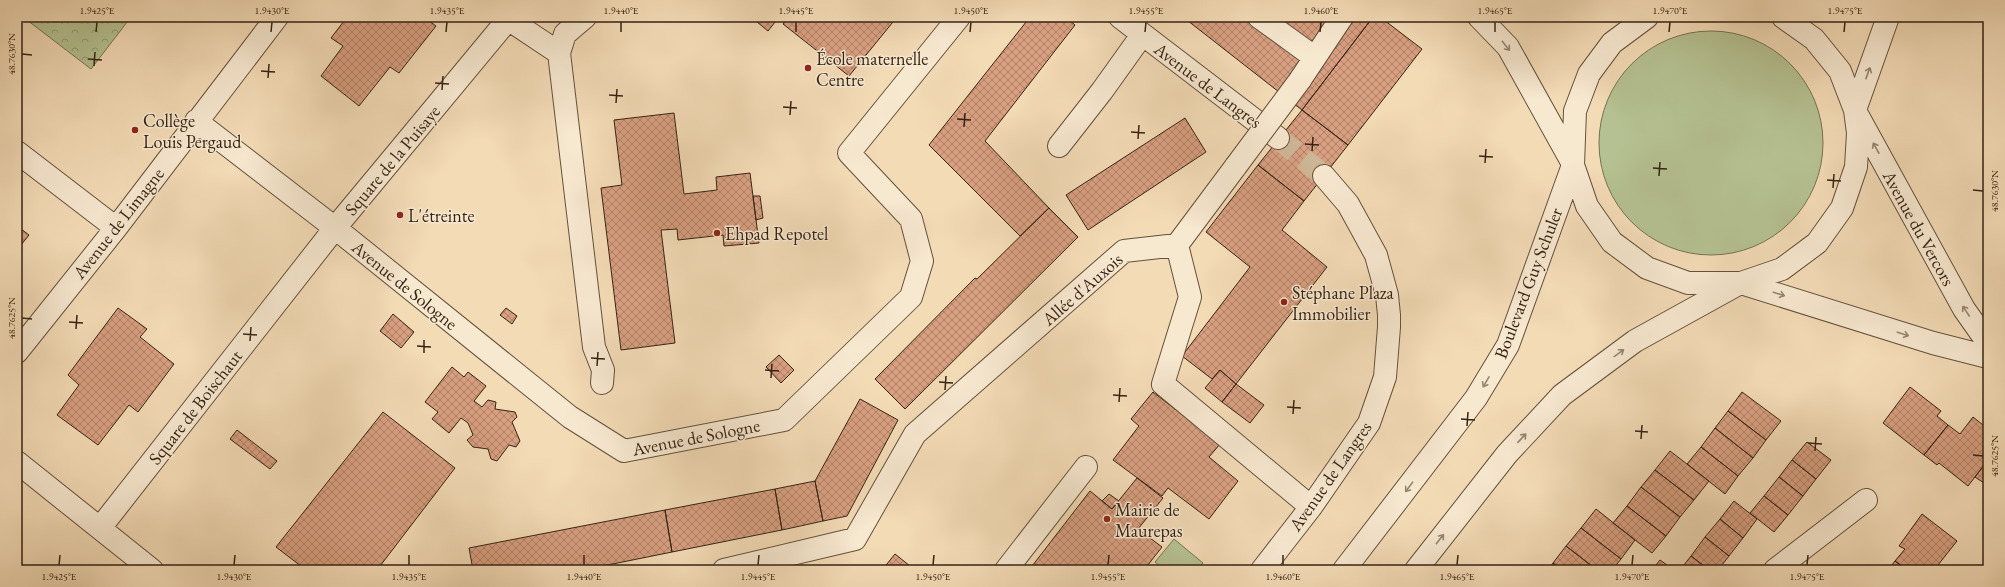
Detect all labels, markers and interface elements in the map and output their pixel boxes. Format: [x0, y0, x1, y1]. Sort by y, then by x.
text: 1.9425°E [80, 4, 115, 17]
text: 1.9430°E [255, 4, 290, 17]
text: 1.9435°E [430, 4, 465, 17]
text: 1.9440°E [604, 4, 639, 17]
text: 1.9445°E [779, 4, 814, 17]
text: 1.9450°E [954, 4, 989, 17]
text: 1.9455°E [1129, 4, 1164, 17]
text: 1.9460°E [1304, 4, 1339, 17]
text: 1.9465°E [1478, 4, 1513, 17]
text: 1.9470°E [1653, 4, 1688, 17]
text: 1.9475°E [1828, 4, 1863, 17]
text: 48.7630°N [5, 33, 18, 75]
street label: Avenue de Langres [1149, 36, 1267, 133]
one-way arrow [1501, 40, 1510, 51]
place label: École maternelle Centre [816, 47, 928, 91]
marker: École maternelle Centre [803, 63, 813, 73]
one-way arrow [1865, 67, 1872, 80]
street label: Square de la Puisaye [339, 100, 445, 220]
place label: Collège Louis Pergaud [143, 109, 242, 153]
marker: Collège Louis Pergaud [130, 125, 140, 135]
one-way arrow [1872, 143, 1879, 155]
street label: Avenue de Limagne [67, 163, 169, 284]
street label: Avenue du Vercors [1877, 165, 1960, 290]
text: 48.7630°N [1988, 170, 2001, 212]
place label: L'étreinte [408, 204, 474, 227]
street label: Boulevard Guy Schuler [1489, 204, 1567, 362]
marker: L'étreinte [395, 210, 405, 220]
place label: Ehpad Repotel [725, 222, 828, 245]
marker: Ehpad Repotel [712, 228, 722, 238]
street label: Avenue de Sologne [347, 235, 463, 335]
street label: Allée d'Auxois [1036, 248, 1127, 331]
place label: Stéphane Plaza Immobilier [1292, 281, 1395, 325]
one-way arrow [1772, 291, 1785, 298]
text: 48.7625°N [5, 297, 18, 339]
marker: Stéphane Plaza Immobilier [1279, 297, 1289, 307]
one-way arrow [1961, 306, 1970, 317]
one-way arrow [1896, 330, 1908, 338]
street label: Square de Boischaut [143, 345, 247, 469]
one-way arrow [1613, 348, 1624, 357]
one-way arrow [1482, 376, 1490, 387]
street label: Avenue de Sologne [629, 413, 762, 461]
street label: Avenue de Langres [1283, 416, 1376, 536]
one-way arrow [1517, 433, 1526, 443]
text: 48.7625°N [1988, 435, 2001, 477]
one-way arrow [1405, 481, 1413, 492]
place label: Mairie de Maurepas [1115, 498, 1183, 542]
marker: Mairie de Maurepas [1102, 514, 1112, 524]
one-way arrow [1436, 534, 1444, 545]
text: 1.9425°E [42, 570, 77, 583]
text: 1.9430°E [217, 570, 252, 583]
text: 1.9435°E [392, 570, 427, 583]
text: 1.9440°E [567, 570, 602, 583]
text: 1.9445°E [741, 570, 776, 583]
text: 1.9450°E [916, 570, 951, 583]
text: 1.9455°E [1091, 570, 1126, 583]
text: 1.9460°E [1266, 570, 1301, 583]
text: 1.9465°E [1440, 570, 1475, 583]
text: 1.9470°E [1615, 570, 1650, 583]
text: 1.9475°E [1790, 570, 1825, 583]

